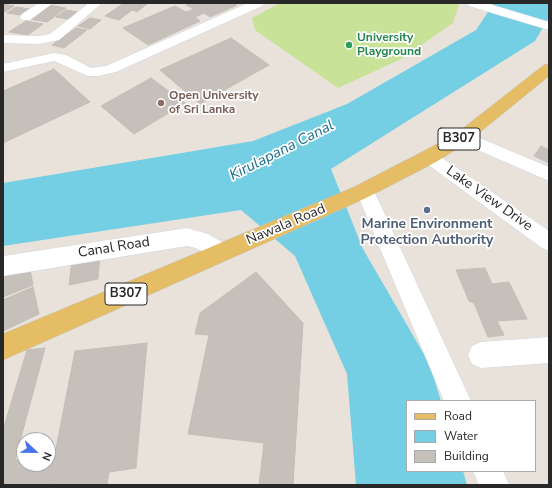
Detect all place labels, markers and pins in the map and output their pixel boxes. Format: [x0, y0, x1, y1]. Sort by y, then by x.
place label: University Playground [357, 31, 421, 59]
marker: University Playground [344, 40, 354, 50]
place label: Open University of Sri Lanka [169, 89, 259, 117]
marker: Open University of Sri Lanka [156, 98, 166, 108]
marker: Marine Environment Protection Authority [422, 205, 432, 215]
place label: Marine Environment Protection Authority [361, 217, 493, 250]

